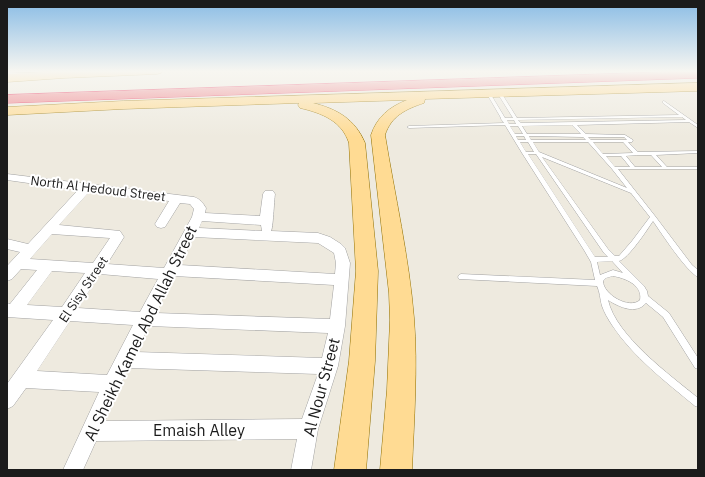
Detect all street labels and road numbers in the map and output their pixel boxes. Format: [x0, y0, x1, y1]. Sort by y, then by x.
street label: North Al Hedoud Street [29, 172, 166, 205]
street label: Al Sheikh Kamel Abd Allah Street [79, 222, 201, 444]
street label: El Sisy Street [55, 253, 112, 326]
street label: Al Nour Street [298, 335, 344, 439]
street label: Emaish Alley [153, 420, 245, 440]

